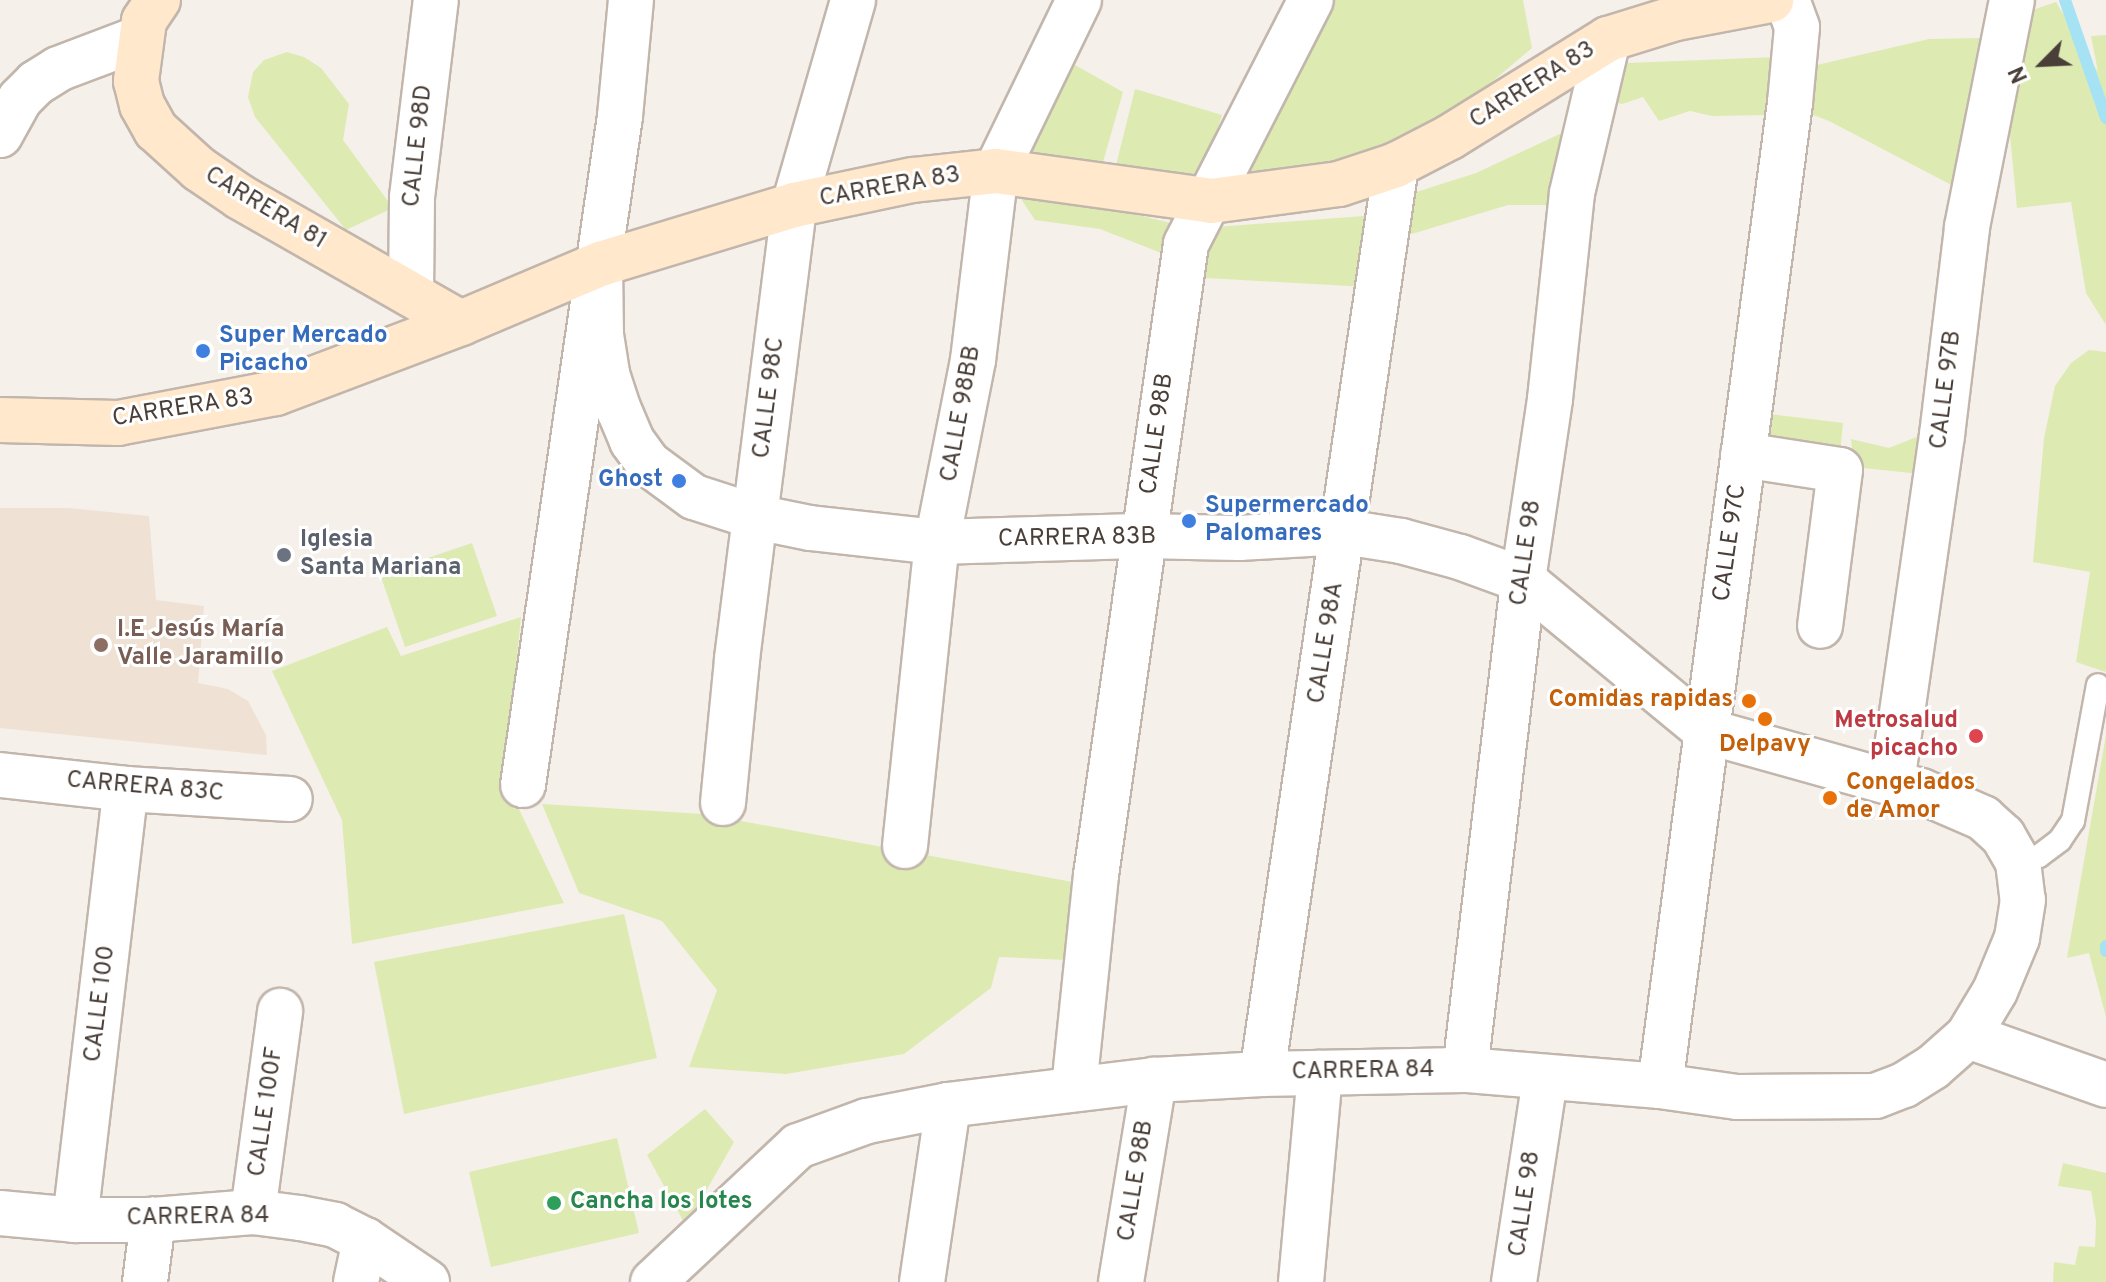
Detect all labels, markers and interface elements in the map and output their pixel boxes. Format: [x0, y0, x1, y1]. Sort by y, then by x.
north arrow [2002, 24, 2082, 104]
street label: CARRERA 83 [1465, 36, 1601, 136]
text: N [2004, 61, 2035, 87]
street label: CALLE 98D [398, 83, 440, 209]
street label: CARRERA 81 [198, 161, 332, 257]
street label: CARRERA 83 [817, 161, 963, 215]
place label: Super Mercado Picacho [219, 323, 387, 379]
street label: CALLE 97B [1925, 329, 1969, 451]
street label: CALLE 98C [748, 336, 792, 460]
marker: Super Mercado Picacho [194, 342, 212, 360]
street label: CALLE 98BB [936, 344, 988, 484]
street label: CALLE 98B [1135, 371, 1181, 497]
street label: CARRERA 83 [110, 384, 256, 434]
place label: Ghost [598, 467, 663, 495]
marker: Ghost [670, 472, 688, 490]
street label: CALLE 97C [1708, 482, 1754, 604]
place label: Supermercado Palomares [1205, 493, 1369, 549]
street label: CALLE 98 [1505, 498, 1549, 608]
marker: Supermercado Palomares [1180, 512, 1198, 530]
street label: CARRERA 83B [997, 523, 1157, 555]
place label: Iglesia Santa Mariana [300, 527, 461, 583]
marker: Iglesia Santa Mariana [275, 546, 293, 564]
street label: CALLE 98A [1303, 580, 1351, 706]
place label: I.E Jesús María Valle Jaramillo [117, 617, 284, 673]
marker: I.E Jesús María Valle Jaramillo [92, 636, 110, 654]
place label: Comidas rapidas [1549, 687, 1733, 715]
marker: Comidas rapidas [1740, 692, 1758, 710]
place label: Metrosalud picacho [1834, 708, 1958, 764]
marker: Delpavy [1756, 710, 1774, 728]
marker: Metrosalud picacho [1965, 725, 1987, 747]
place label: Delpavy [1719, 732, 1811, 760]
street label: CARRERA 83C [65, 767, 225, 809]
place label: Congelados de Amor [1846, 770, 1975, 826]
marker: Congelados de Amor [1821, 789, 1839, 807]
street label: CALLE 100 [80, 944, 122, 1064]
street label: CALLE 100F [244, 1045, 290, 1179]
street label: CARRERA 84 [1291, 1056, 1435, 1088]
street label: CALLE 98B [1113, 1118, 1161, 1244]
street label: CALLE 98 [1504, 1149, 1548, 1259]
place label: Cancha los lotes [570, 1189, 753, 1217]
marker: Cancha los lotes [545, 1194, 563, 1212]
street label: CARRERA 84 [126, 1202, 270, 1234]

